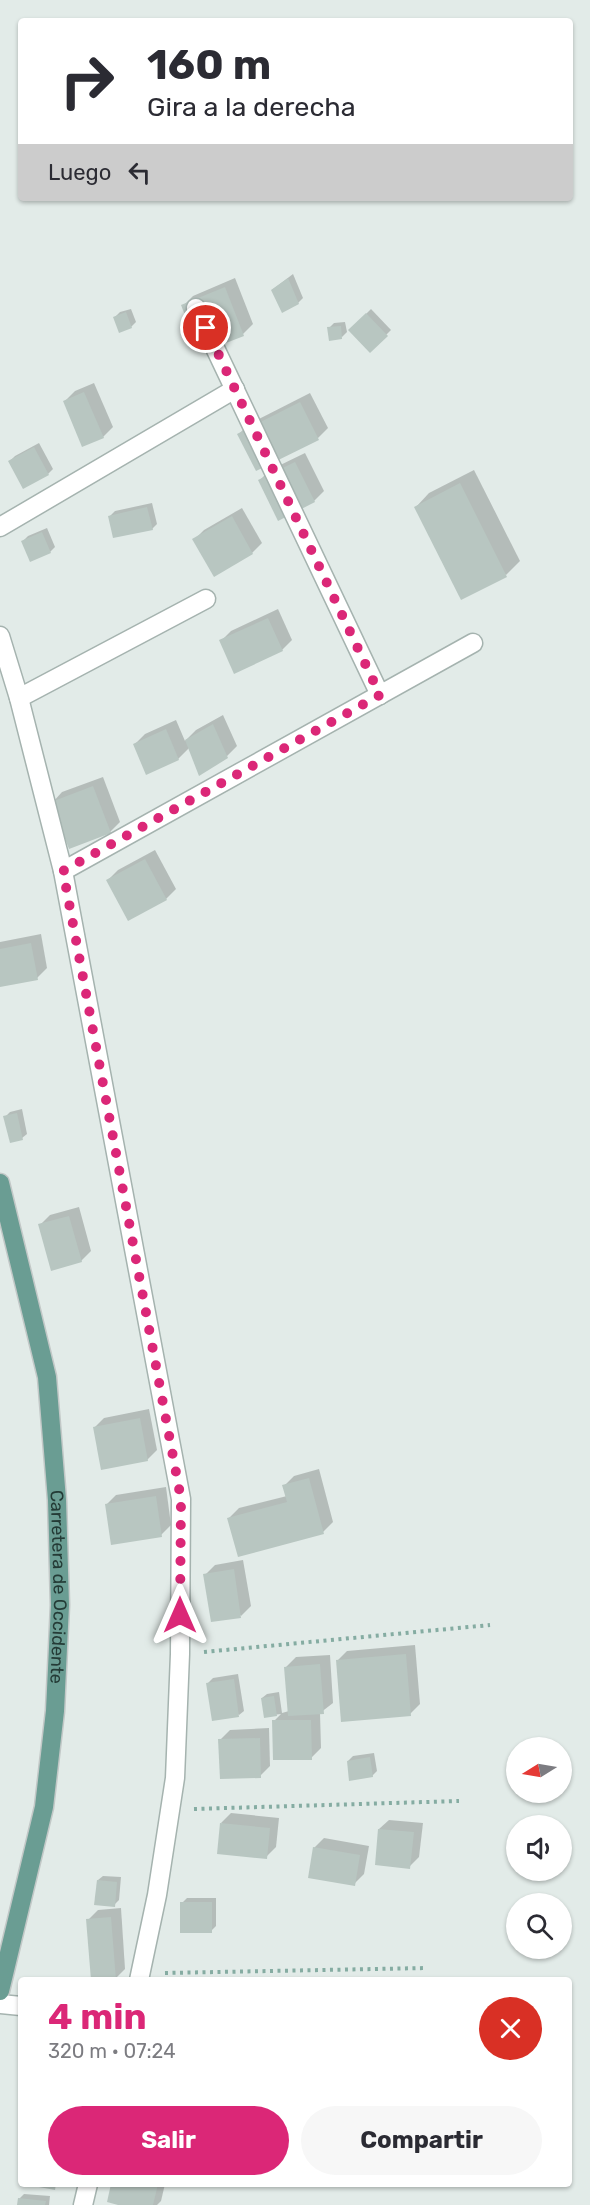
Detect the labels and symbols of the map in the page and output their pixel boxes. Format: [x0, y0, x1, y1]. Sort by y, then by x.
pin [180, 302, 231, 353]
street label: Carretera de Occidente [45, 1489, 71, 1684]
position arrow [148, 1583, 212, 1647]
north arrow [506, 1737, 572, 1803]

